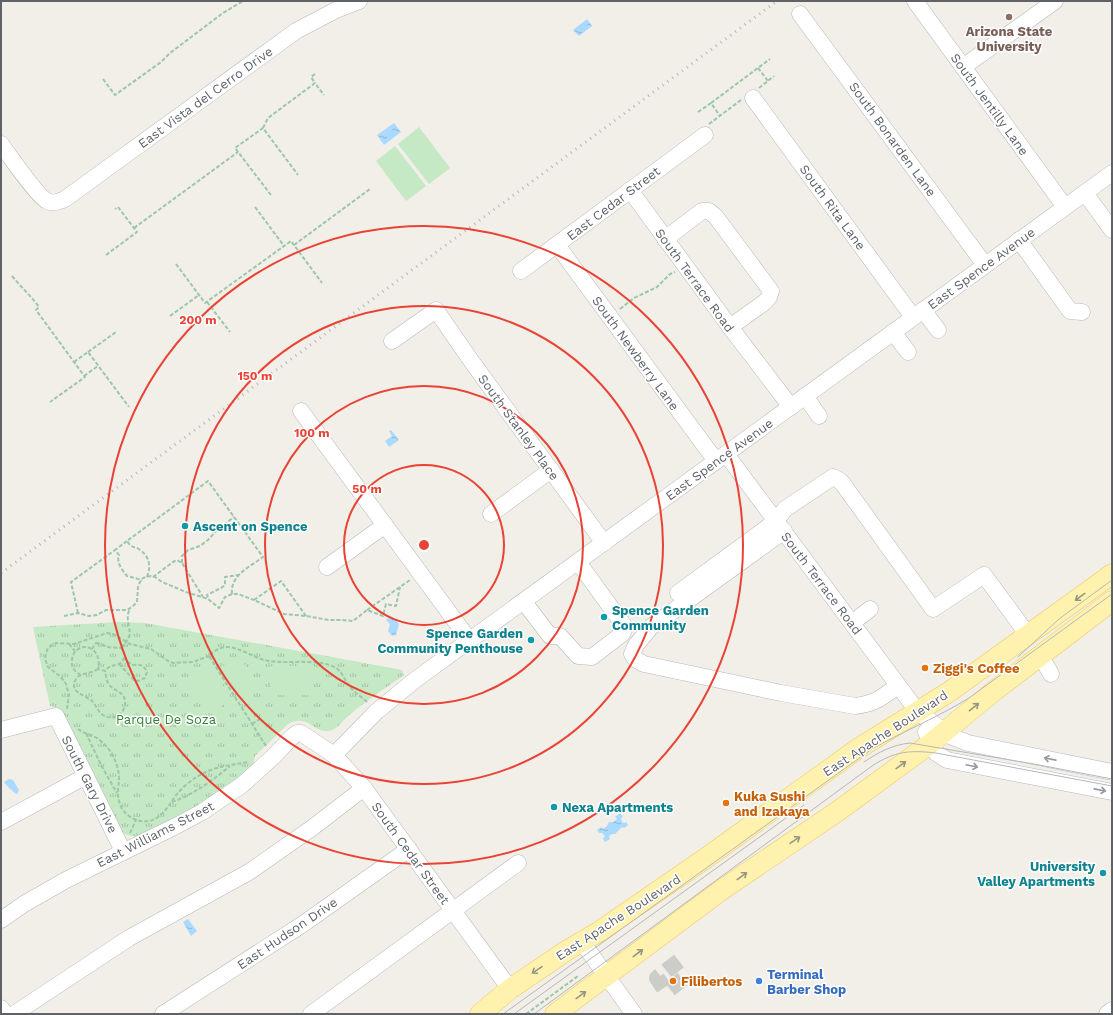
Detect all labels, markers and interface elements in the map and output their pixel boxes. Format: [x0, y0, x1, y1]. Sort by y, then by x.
marker: Arizona State University [1004, 12, 1014, 22]
place label: Arizona State University [966, 24, 1053, 54]
street label: East Vista del Cerro Drive [135, 44, 275, 151]
street label: South Jentilly Lane [948, 50, 1032, 158]
street label: South Bonarden Lane [846, 79, 939, 199]
street label: South Rita Lane [797, 162, 869, 253]
street label: East Cedar Street [564, 163, 663, 243]
street label: East Spence Avenue [925, 224, 1038, 312]
street label: South Terrace Road [652, 226, 737, 335]
street label: South Newberry Lane [589, 293, 682, 413]
text: 200 m [179, 313, 217, 327]
text: 150 m [238, 369, 272, 383]
street label: South Stanley Place [475, 371, 562, 483]
street label: East Spence Avenue [663, 415, 776, 503]
text: 100 m [294, 426, 330, 440]
text: 50 m [352, 482, 382, 496]
place label: Ascent on Spence [193, 519, 308, 534]
marker: Ascent on Spence [180, 521, 190, 531]
street label: South Terrace Road [778, 529, 865, 637]
centre of rings [417, 538, 431, 552]
one-way arrow [1075, 593, 1086, 601]
place label: Spence Garden Community [612, 603, 709, 633]
marker: Spence Garden Community [599, 612, 609, 622]
place label: Spence Garden Community Penthouse [377, 626, 523, 656]
marker: Spence Garden Community Penthouse [526, 635, 536, 645]
place label: Ziggi's Coffee [933, 661, 1020, 676]
marker: Ziggi's Coffee [920, 663, 930, 673]
street label: East Apache Boulevard [820, 687, 951, 779]
one-way arrow [969, 702, 980, 711]
park label: Parque De Soza [116, 712, 217, 727]
street label: South Gary Drive [59, 733, 121, 835]
one-way arrow [1044, 755, 1057, 763]
one-way arrow [895, 761, 906, 769]
one-way arrow [966, 762, 979, 770]
one-way arrow [1093, 786, 1106, 794]
place label: Kuka Sushi and Izakaya [734, 789, 810, 819]
street label: East Williams Street [94, 798, 217, 871]
marker: Kuka Sushi and Izakaya [721, 798, 731, 808]
street label: South Cedar Street [369, 799, 453, 908]
place label: Nexa Apartments [562, 800, 673, 815]
marker: Nexa Apartments [549, 802, 559, 812]
one-way arrow [789, 836, 800, 844]
place label: University Valley Apartments [977, 859, 1096, 889]
marker: University Valley Apartments [1098, 868, 1108, 878]
street label: East Apache Boulevard [553, 871, 684, 963]
one-way arrow [737, 872, 748, 880]
street label: East Hudson Drive [234, 894, 340, 972]
one-way arrow [632, 949, 643, 957]
one-way arrow [532, 966, 543, 974]
place label: Terminal Barber Shop [767, 967, 846, 997]
place label: Filibertos [681, 974, 742, 989]
marker: Filibertos [668, 976, 678, 986]
marker: Terminal Barber Shop [754, 976, 764, 986]
one-way arrow [575, 991, 586, 1000]

